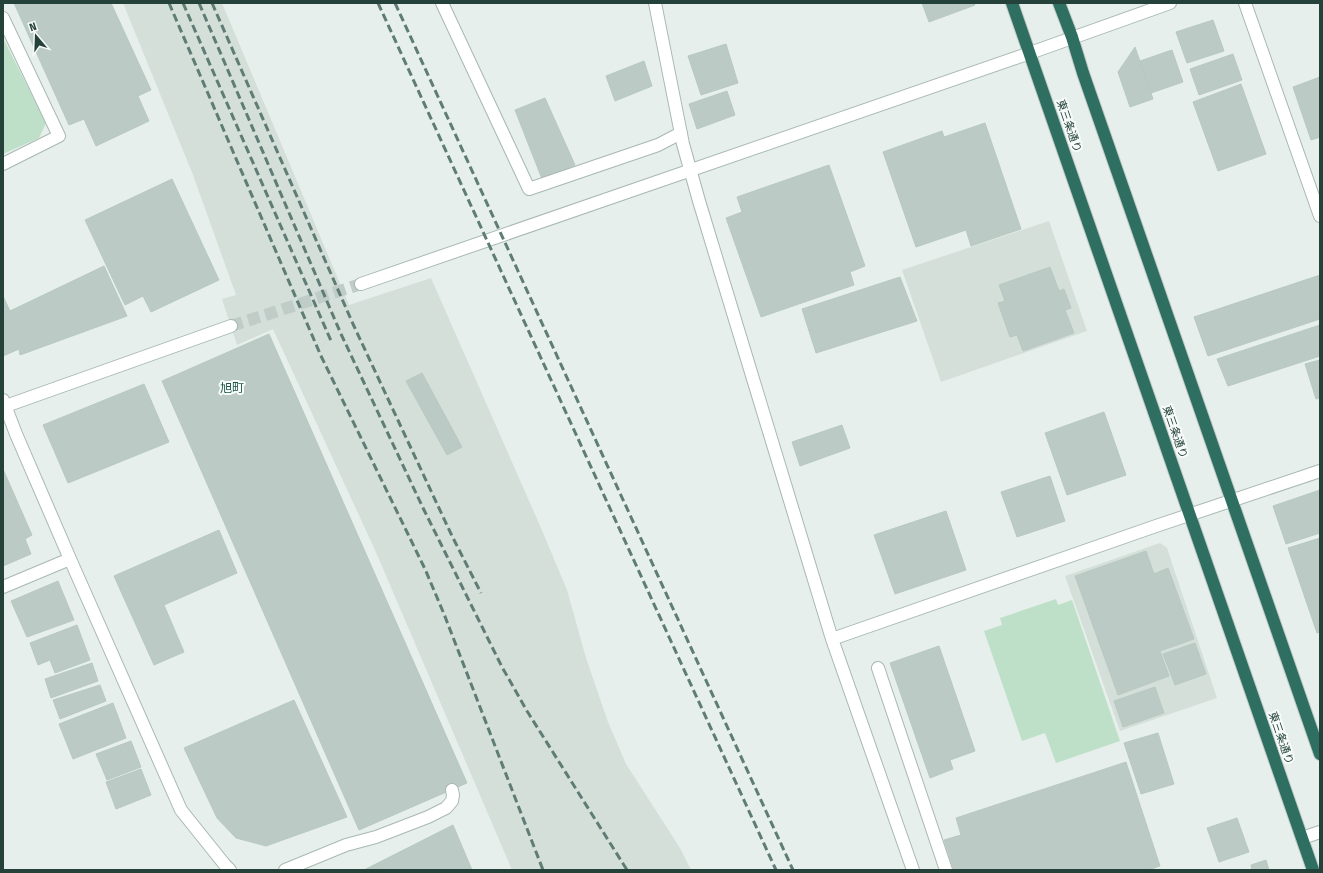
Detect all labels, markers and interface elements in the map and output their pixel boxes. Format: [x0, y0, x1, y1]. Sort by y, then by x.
north arrow [16, 16, 56, 56]
text: N [28, 20, 38, 34]
street label: 東三条通り [1054, 98, 1084, 154]
district label: 旭町 [220, 381, 244, 395]
street label: 東三条通り [1160, 404, 1190, 460]
street label: 東三条通り [1266, 710, 1296, 766]

